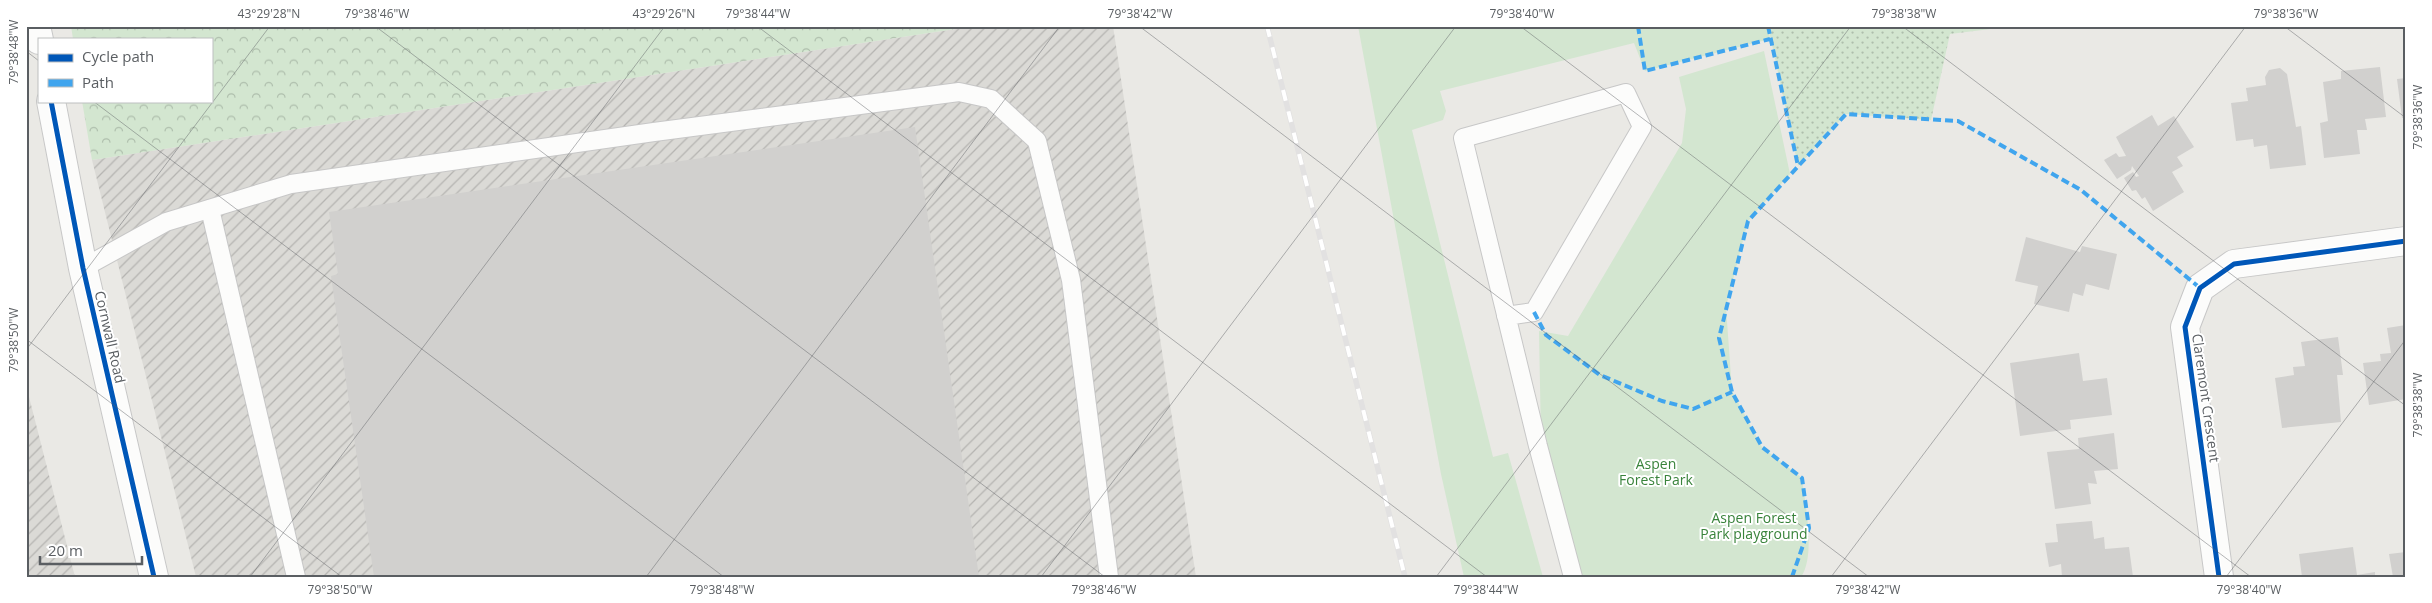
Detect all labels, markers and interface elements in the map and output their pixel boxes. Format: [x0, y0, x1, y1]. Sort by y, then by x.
text: 43°29'28"N [238, 5, 300, 22]
text: 79°38'46"W [345, 5, 409, 22]
text: 43°29'26"N [633, 5, 695, 22]
text: 79°38'44"W [726, 5, 790, 22]
text: 79°38'42"W [1108, 5, 1172, 22]
text: 79°38'40"W [1490, 5, 1554, 22]
text: 79°38'38"W [1872, 5, 1936, 22]
text: 79°38'36"W [2254, 5, 2318, 22]
text: 79°38'48"W [5, 20, 22, 84]
legend [38, 38, 212, 102]
text: Cycle path [82, 46, 154, 66]
text: Path [82, 72, 114, 92]
text: 79°38'36"W [2409, 85, 2426, 149]
street label: Cornwall Road [91, 289, 130, 385]
text: 79°38'50"W [5, 308, 22, 372]
street label: Claremont Crescent [2188, 332, 2225, 463]
text: 79°38'38"W [2409, 373, 2426, 437]
park label: Aspen Forest Park [1619, 454, 1694, 489]
park label: Aspen Forest Park playground [1700, 508, 1808, 543]
scale bar [40, 533, 142, 565]
text: 20 m [48, 540, 83, 560]
text: 79°38'50"W [308, 581, 372, 598]
text: 79°38'48"W [690, 581, 754, 598]
text: 79°38'46"W [1072, 581, 1136, 598]
text: 79°38'44"W [1454, 581, 1518, 598]
text: 79°38'42"W [1836, 581, 1900, 598]
text: 79°38'40"W [2217, 581, 2281, 598]

